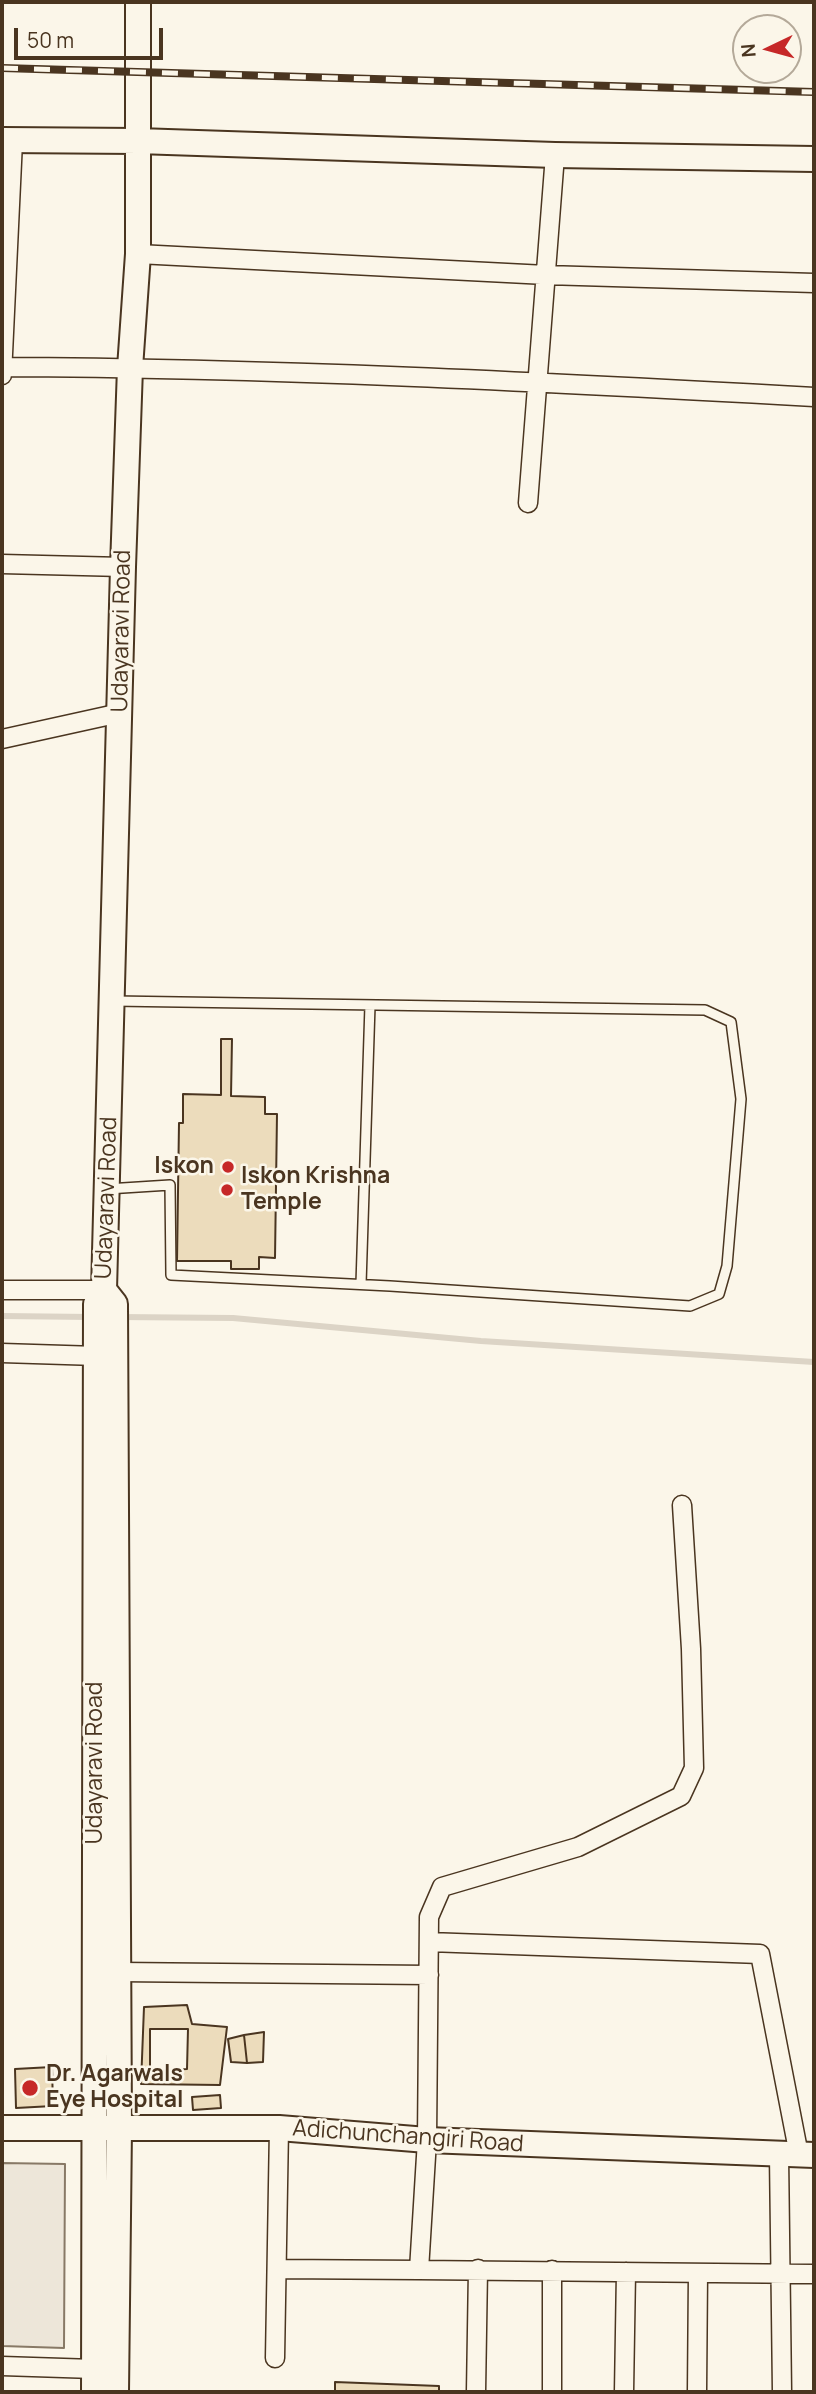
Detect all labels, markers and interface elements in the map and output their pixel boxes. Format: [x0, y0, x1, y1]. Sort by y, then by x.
scale bar [18, 14, 166, 58]
north arrow [732, 14, 802, 84]
text: 50 m [27, 26, 74, 54]
text: N [735, 43, 762, 59]
street label: Udayaravi Road [107, 549, 137, 713]
street label: Udayaravi Road [90, 1116, 124, 1280]
place label: Iskon [154, 1153, 214, 1181]
marker: Iskon [220, 1159, 236, 1175]
place label: Iskon Krishna Temple [241, 1163, 390, 1217]
marker: Iskon Krishna Temple [219, 1182, 235, 1198]
street label: Udayaravi Road [82, 1682, 110, 1844]
place label: Dr. Agarwals Eye Hospital [46, 2061, 184, 2115]
marker: Dr. Agarwals Eye Hospital [20, 2078, 40, 2098]
street label: Adichunchangiri Road [291, 2115, 525, 2159]

